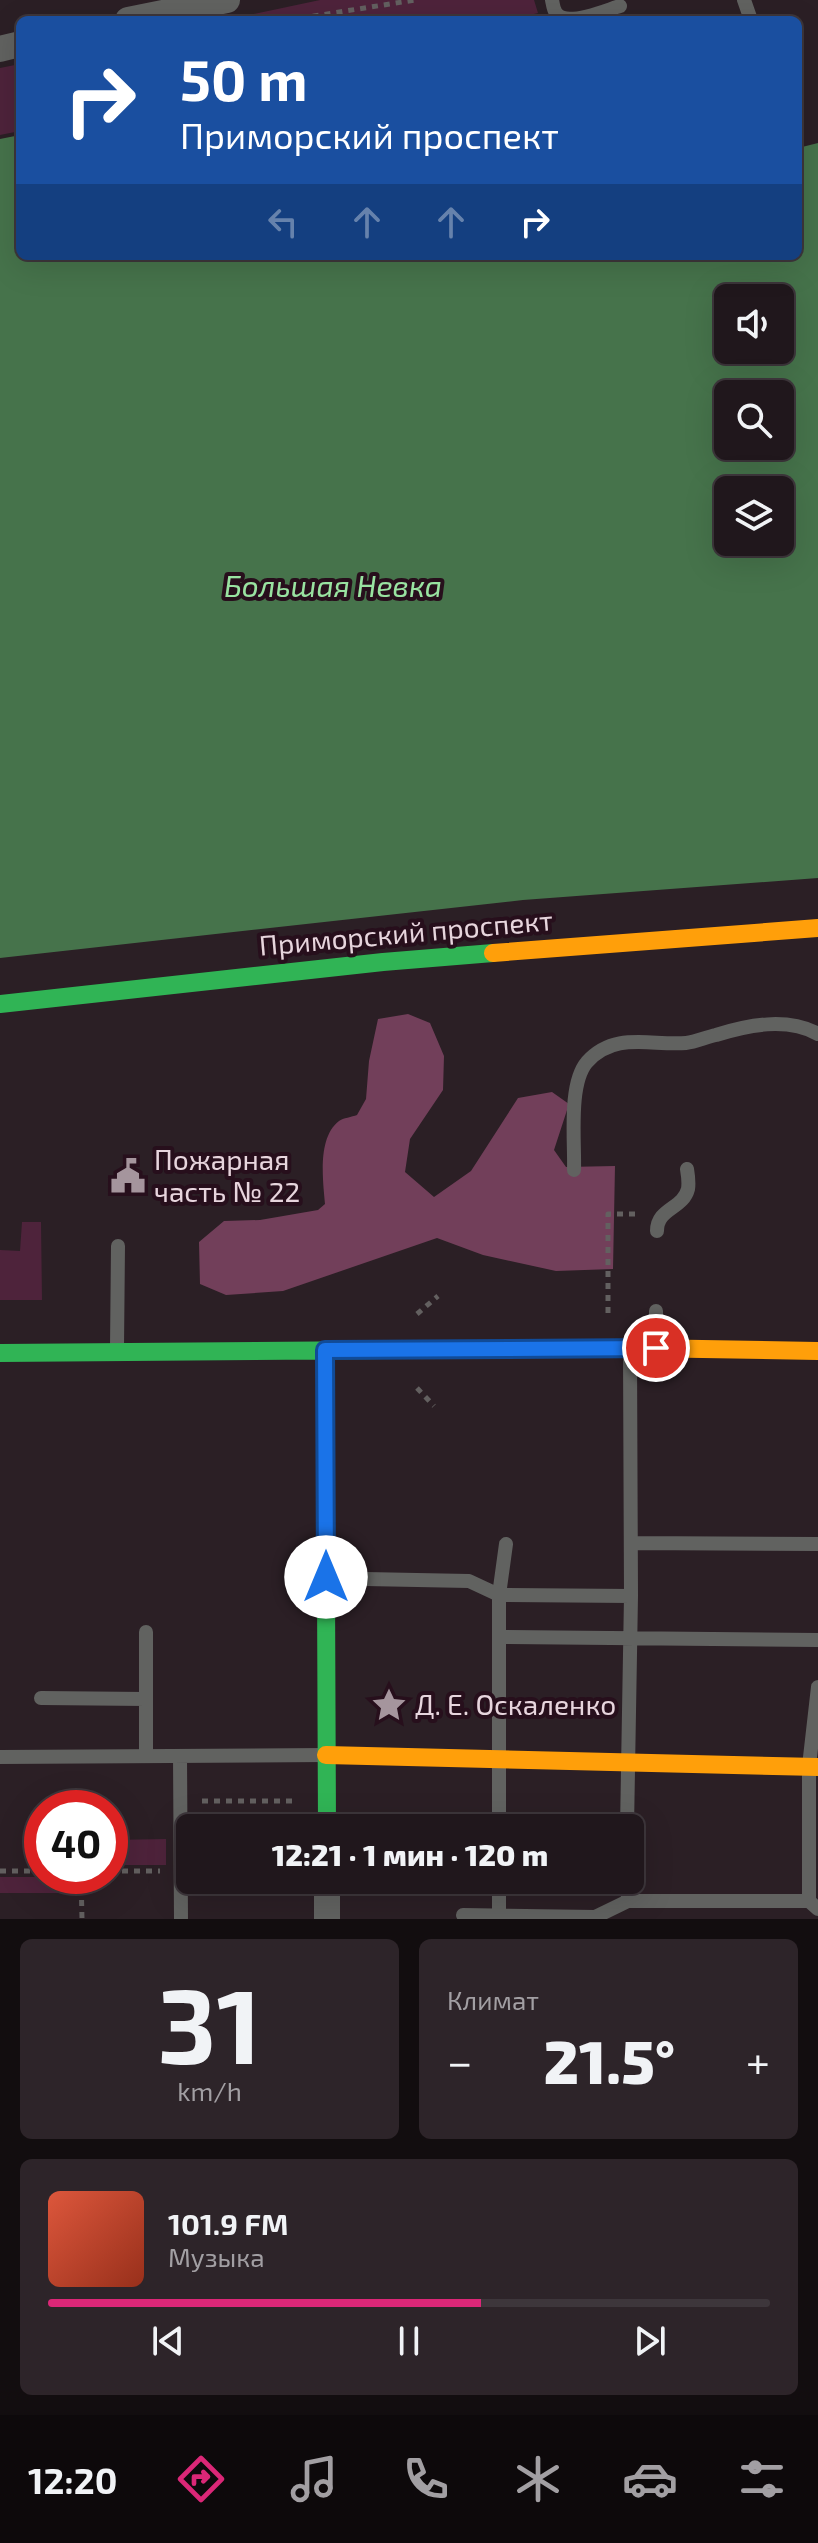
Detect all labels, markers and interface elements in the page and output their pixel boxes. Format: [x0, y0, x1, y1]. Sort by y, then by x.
text: 50 m [180, 45, 308, 112]
icon: right [48, 48, 152, 152]
text: Приморский проспект [180, 113, 559, 156]
icon: left [261, 200, 305, 244]
icon: ahead [345, 200, 389, 244]
icon: ahead [429, 200, 473, 244]
icon: right [513, 200, 557, 244]
map controls [714, 284, 794, 556]
button: sound [714, 284, 794, 364]
button: search [714, 380, 794, 460]
button: layers [714, 476, 794, 556]
water label: Большая Невка [224, 567, 442, 603]
street label: Приморский проспект [258, 902, 554, 962]
place label: Пожарная часть № 22 [154, 1142, 300, 1208]
public building icon: Пожарная часть № 22 [109, 1157, 147, 1195]
pin [622, 1314, 690, 1382]
icon: arrive [634, 1326, 678, 1370]
position arrow [284, 1535, 368, 1619]
place icon: Д. Е. Оскаленко [370, 1686, 408, 1724]
place label: Д. Е. Оскаленко [415, 1687, 616, 1721]
speed limit sign: 40 [24, 1790, 128, 1894]
text: 12:21 · 1 мин · 120 m [272, 1836, 548, 1872]
text: 31 [158, 1960, 261, 2085]
text: Климат [447, 1984, 539, 2015]
text: 21.5° [544, 2024, 675, 2096]
text: − [447, 2034, 473, 2087]
text: + [746, 2034, 770, 2087]
text: km/h [177, 2075, 242, 2106]
text: 101.9 FM [168, 2205, 289, 2241]
text: Музыка [168, 2241, 265, 2272]
icon: previous [146, 2319, 190, 2363]
icon: pause [387, 2319, 431, 2363]
icon: next [628, 2319, 672, 2363]
icon: directions [173, 2451, 229, 2507]
icon: music [286, 2451, 342, 2507]
icon: phone [398, 2451, 454, 2507]
icon: climate [510, 2451, 566, 2507]
icon: car [622, 2451, 678, 2507]
icon: filters [734, 2451, 790, 2507]
text: 12:20 [28, 2458, 117, 2501]

